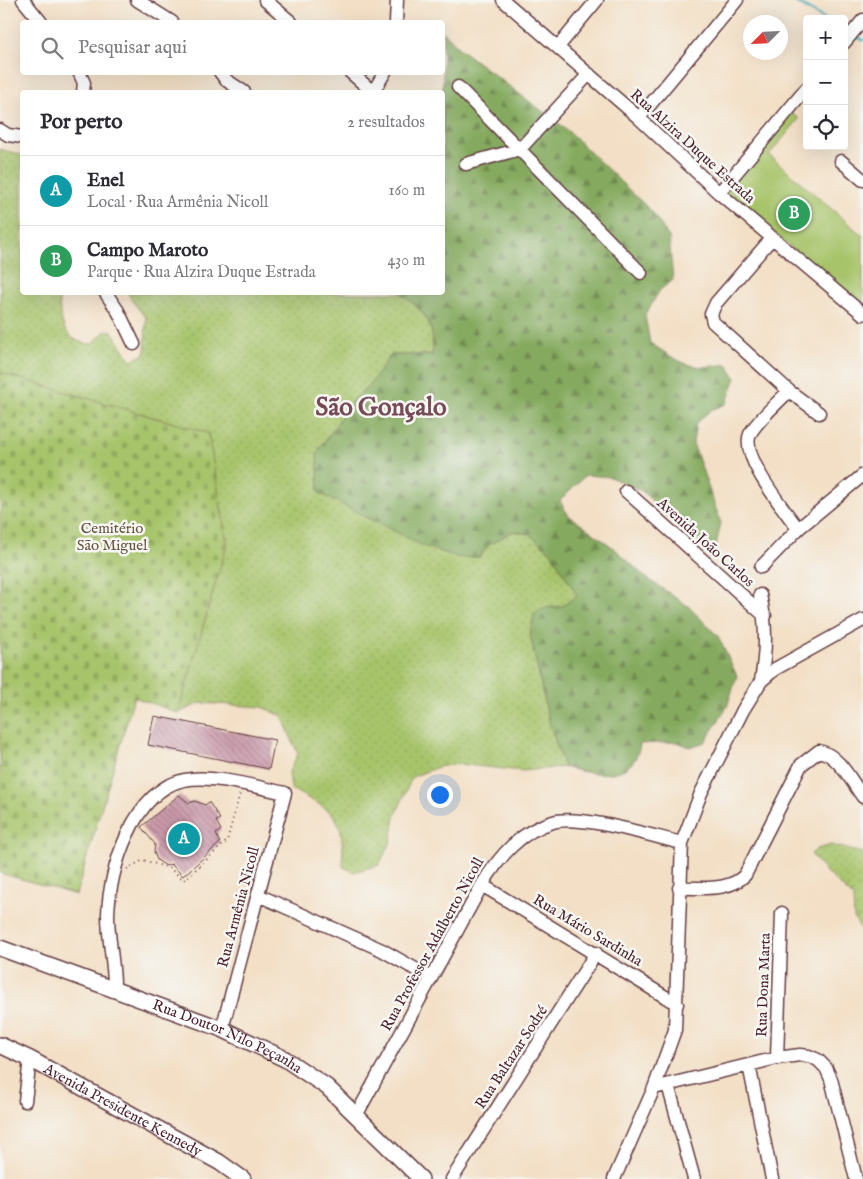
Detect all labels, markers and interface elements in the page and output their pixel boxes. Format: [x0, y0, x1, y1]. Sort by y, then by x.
north arrow [743, 15, 788, 60]
map controls [803, 15, 848, 150]
button: + [803, 15, 848, 60]
search box [20, 20, 445, 75]
icon: search [38, 34, 66, 62]
text: Pesquisar aqui [78, 36, 187, 60]
button: − [803, 60, 848, 105]
street label: Rua Alzira Duque Estrada [626, 85, 760, 208]
button: locate [803, 105, 848, 150]
text: Por perto [40, 109, 122, 136]
text: 2 resultados [347, 113, 425, 133]
text: Enel [87, 169, 124, 193]
text: A [51, 181, 61, 201]
text: 160 m [389, 181, 425, 201]
text: Local · Rua Armênia Nicoll [87, 193, 268, 213]
pin: B [778, 195, 810, 233]
text: Campo Maroto [87, 239, 208, 263]
text: B [51, 251, 61, 271]
text: 430 m [387, 251, 425, 271]
text: Parque · Rua Alzira Duque Estrada [87, 263, 316, 283]
district label: São Gonçalo [316, 392, 447, 424]
street label: Avenida João Carlos [652, 493, 758, 591]
park label: Cemitério São Miguel [77, 519, 148, 555]
your location [427, 782, 453, 808]
pin: A [168, 820, 200, 858]
street label: Rua Armênia Nicoll [213, 844, 264, 970]
street label: Rua Professor Adalberto Nicoll [377, 853, 489, 1034]
street label: Rua Mário Sardinha [530, 890, 646, 971]
street label: Rua Dona Marta [752, 932, 775, 1038]
street label: Rua Doutor Nilo Peçanha [150, 995, 306, 1078]
street label: Rua Baltazar Sodré [471, 1002, 552, 1113]
street label: Avenida Presidente Kennedy [39, 1059, 206, 1161]

